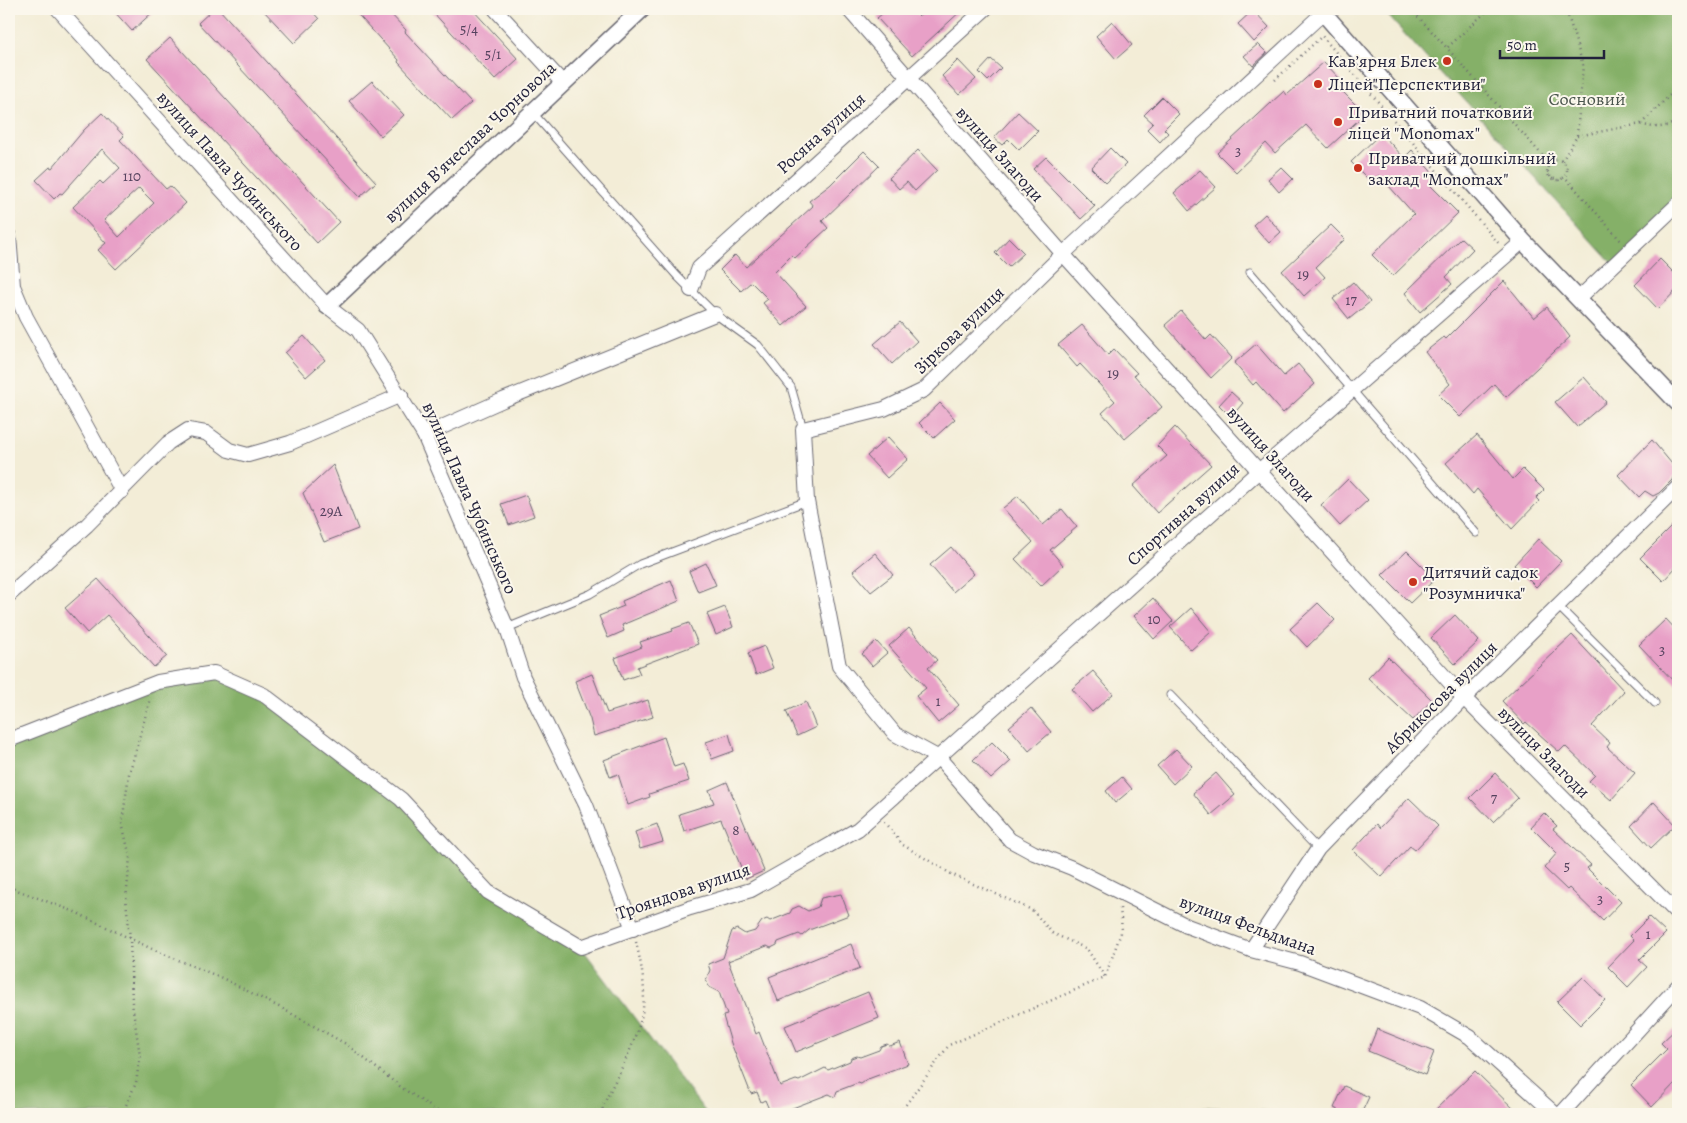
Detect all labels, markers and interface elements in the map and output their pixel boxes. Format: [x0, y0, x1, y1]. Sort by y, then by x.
house number: 5/4 [460, 19, 478, 39]
scale bar [1500, 28, 1603, 60]
text: 50 m [1507, 35, 1537, 55]
house number: 5/1 [485, 44, 501, 64]
place label: Кавʼярня Блек [1328, 49, 1437, 73]
street label: вулиця Вʼячеслава Чорновола [379, 55, 562, 228]
marker: Кавʼярня Блек [1441, 55, 1453, 67]
place label: Ліцей"Перспективи" [1328, 72, 1486, 96]
marker: Ліцей"Перспективи" [1312, 78, 1324, 90]
street label: вулиця Павла Чубинського [152, 86, 308, 256]
street label: Росяна вулиця [772, 87, 870, 179]
park label: Сосновий [1548, 87, 1626, 111]
place label: Приватний початковий ліцей "Monomax" [1348, 100, 1533, 145]
street label: вулиця Злагоди [951, 101, 1049, 207]
marker: Приватний початковий ліцей "Monomax" [1332, 116, 1344, 128]
house number: 3 [1235, 141, 1241, 161]
place label: Приватний дошкільний заклад "Monomax" [1368, 146, 1556, 191]
marker: Приватний дошкільний заклад "Monomax" [1352, 162, 1364, 174]
house number: 110 [123, 166, 141, 186]
house number: 19 [1297, 264, 1309, 284]
street label: Зіркова вулиця [908, 281, 1010, 379]
house number: 17 [1345, 290, 1357, 310]
house number: 19 [1107, 363, 1119, 383]
street label: вулиця Павла Чубинського [417, 398, 523, 598]
street label: вулиця Злагоди [1222, 401, 1320, 507]
street label: Спортивна вулиця [1121, 457, 1245, 571]
house number: 29А [320, 501, 343, 521]
place label: Дитячий садок "Розумничка" [1423, 560, 1538, 605]
marker: Дитячий садок "Розумничка" [1407, 576, 1419, 588]
house number: 10 [1147, 609, 1161, 629]
street label: Абрикосова вулиця [1379, 636, 1502, 759]
house number: 3 [1659, 640, 1665, 660]
house number: 1 [935, 691, 941, 711]
street label: вулиця Злагоди [1493, 701, 1595, 803]
house number: 7 [1491, 788, 1498, 808]
house number: 8 [732, 820, 740, 840]
house number: 5 [1564, 856, 1570, 876]
street label: Трояндова вулиця [613, 857, 753, 925]
street label: вулиця Фельдмана [1176, 889, 1320, 961]
house number: 3 [1597, 889, 1603, 909]
house number: 1 [1645, 924, 1651, 944]

